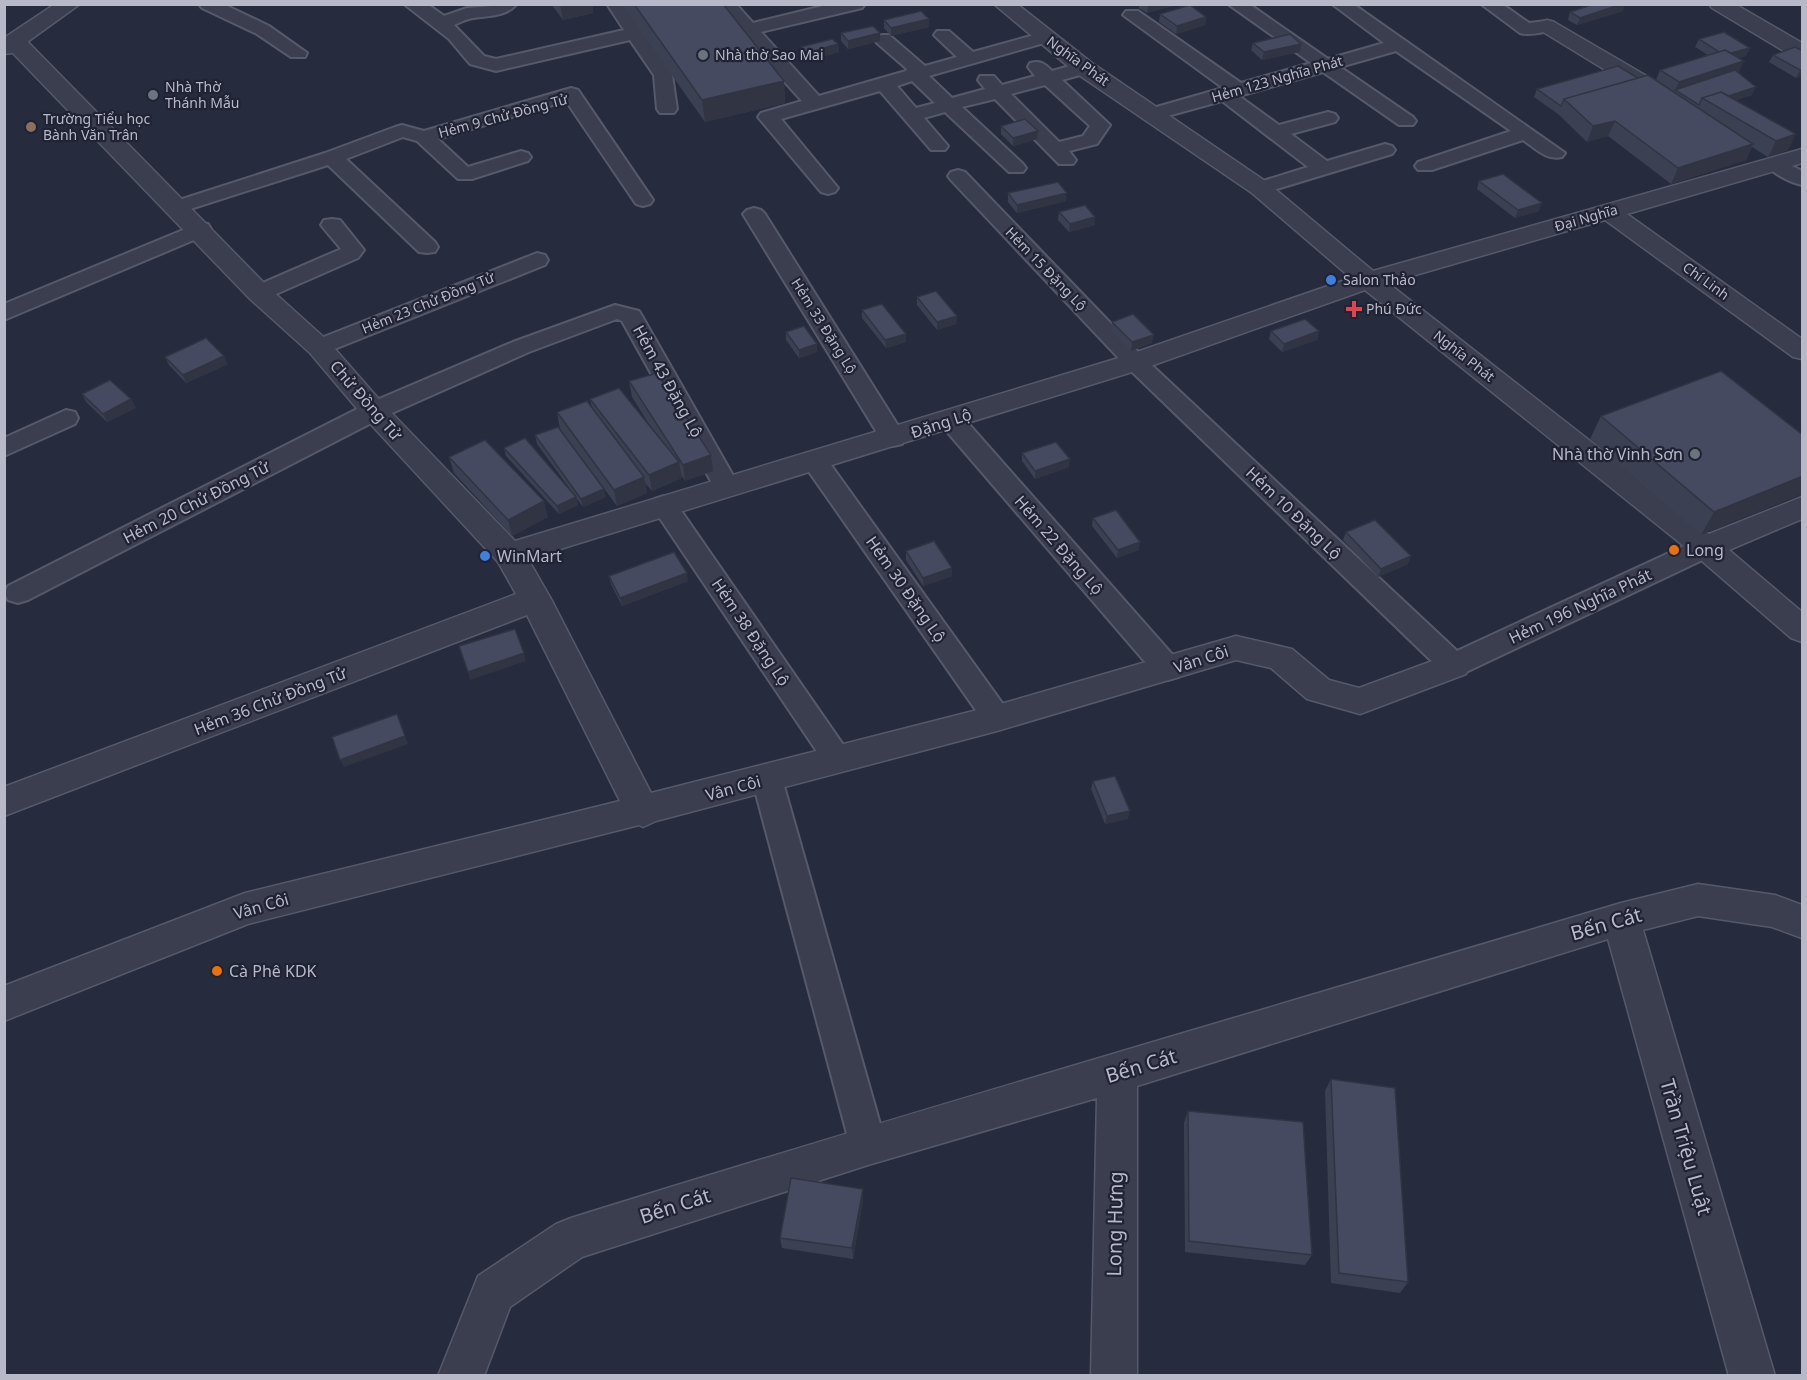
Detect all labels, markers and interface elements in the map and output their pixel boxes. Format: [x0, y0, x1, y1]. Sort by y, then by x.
street label: Nghĩa Phát [1043, 31, 1113, 90]
place label: Nhà thờ Sao Mai [715, 45, 824, 64]
marker: Nhà thờ Sao Mai [696, 48, 710, 62]
street label: Hẻm 123 Nghĩa Phát [1209, 51, 1345, 106]
place label: Nhà Thờ Thánh Mẫu [165, 77, 239, 112]
marker: Nhà Thờ Thánh Mẫu [146, 88, 160, 102]
street label: Hẻm 9 Chử Đồng Tử [436, 89, 570, 142]
place label: Trường Tiểu học Bành Văn Trân [43, 109, 151, 144]
marker: Trường Tiểu học Bành Văn Trân [24, 120, 38, 134]
street label: Đại Nghĩa [1552, 199, 1620, 236]
street label: Hẻm 15 Đặng Lộ [1002, 223, 1091, 315]
street label: Chí Linh [1679, 257, 1733, 304]
street label: Hẻm 23 Chử Đồng Tử [359, 267, 497, 338]
place label: Salon Thảo [1343, 270, 1416, 289]
marker: Salon Thảo [1324, 273, 1338, 287]
street label: Hẻm 33 Đặng Lộ [787, 274, 861, 377]
place label: Phú Đức [1366, 299, 1422, 318]
marker: Phú Đức [1347, 302, 1361, 316]
street label: Hẻm 43 Đặng Lộ [628, 321, 708, 441]
street label: Nghĩa Phát [1430, 326, 1499, 386]
street label: Chử Đồng Tử [325, 355, 408, 446]
street label: Đặng Lộ [908, 403, 974, 443]
place label: Nhà thờ Vinh Sơn [1552, 443, 1683, 465]
marker: Nhà thờ Vinh Sơn [1688, 447, 1702, 461]
street label: Hẻm 20 Chử Đồng Tử [119, 455, 274, 548]
street label: Hẻm 10 Đặng Lộ [1241, 462, 1347, 564]
street label: Hẻm 22 Đặng Lộ [1010, 491, 1108, 599]
street label: Hẻm 30 Đặng Lộ [861, 531, 951, 647]
place label: Long [1686, 539, 1724, 561]
marker: Long [1667, 543, 1681, 557]
place label: WinMart [497, 545, 562, 567]
marker: WinMart [478, 549, 492, 563]
street label: Hẻm 196 Nghĩa Phát [1505, 563, 1655, 649]
street label: Hẻm 38 Đặng Lộ [707, 574, 795, 690]
street label: Vân Côi [1171, 640, 1231, 678]
street label: Hẻm 36 Chử Đồng Tử [191, 661, 350, 740]
street label: Vân Côi [703, 770, 763, 806]
street label: Vân Côi [231, 888, 291, 924]
street label: Bến Cát [1567, 900, 1645, 947]
place label: Cà Phê KDK [229, 960, 317, 982]
marker: Cà Phê KDK [210, 964, 224, 978]
street label: Bến Cát [1102, 1042, 1180, 1089]
street label: Trần Triệu Luật [1654, 1076, 1719, 1218]
street label: Long Hưng [1100, 1171, 1129, 1277]
street label: Bến Cát [636, 1181, 714, 1230]

